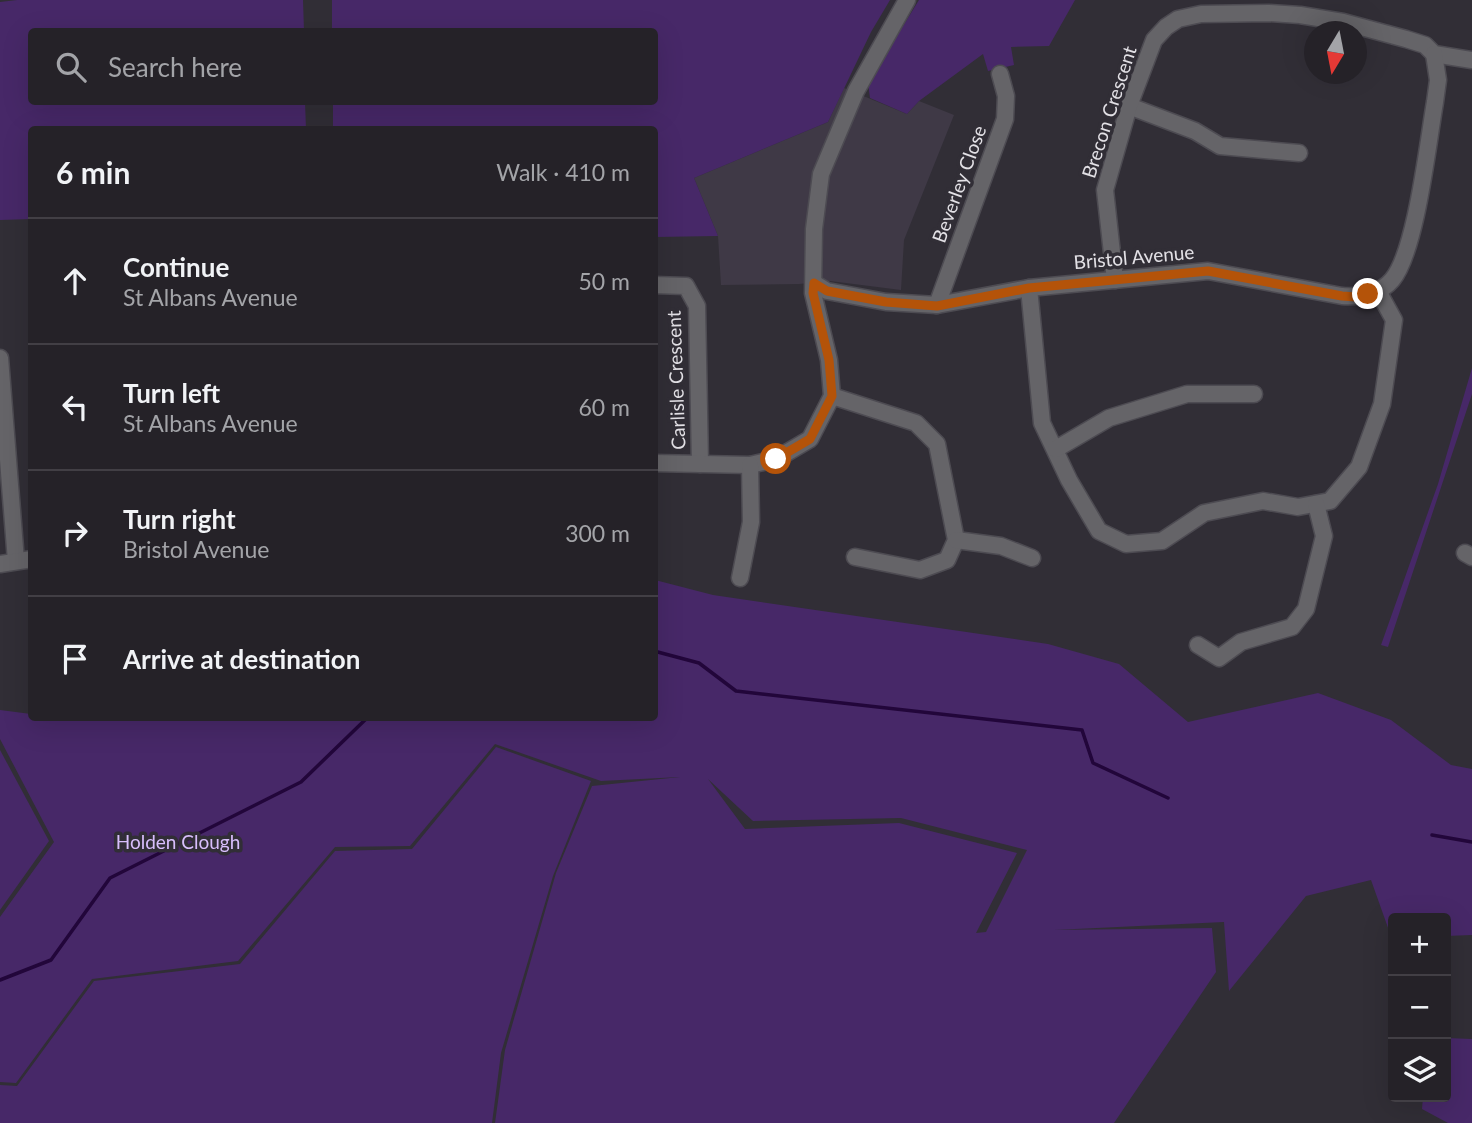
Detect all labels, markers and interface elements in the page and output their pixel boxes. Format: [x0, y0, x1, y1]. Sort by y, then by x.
north arrow [1304, 21, 1367, 84]
search box [28, 28, 658, 105]
street label: Brecon Crescent [1076, 43, 1141, 181]
icon: search [52, 48, 90, 86]
text: Search here [108, 51, 242, 83]
street label: Beverley Close [927, 122, 990, 246]
text: 6 min [56, 154, 130, 190]
text: Walk · 410 m [496, 158, 630, 186]
street label: Bristol Avenue [1073, 240, 1195, 273]
text: Continue [123, 251, 229, 283]
icon: ahead [56, 262, 94, 300]
text: 50 m [579, 267, 630, 295]
route end [1352, 278, 1383, 309]
text: St Albans Avenue [123, 283, 298, 311]
street label: Carlisle Crescent [662, 310, 689, 450]
text: Turn left [123, 377, 220, 409]
icon: left [56, 388, 94, 426]
text: 60 m [579, 393, 630, 421]
text: St Albans Avenue [123, 409, 298, 437]
route start [760, 443, 791, 474]
text: Turn right [123, 503, 236, 535]
icon: right [56, 514, 94, 552]
text: 300 m [565, 519, 630, 547]
text: Bristol Avenue [123, 535, 269, 563]
icon: arrive [56, 640, 94, 678]
text: Arrive at destination [123, 643, 360, 675]
park label: Holden Clough [116, 830, 240, 853]
map controls [1388, 913, 1451, 1102]
button: + [1388, 913, 1451, 976]
button: − [1388, 976, 1451, 1039]
button: layers [1388, 1039, 1451, 1102]

